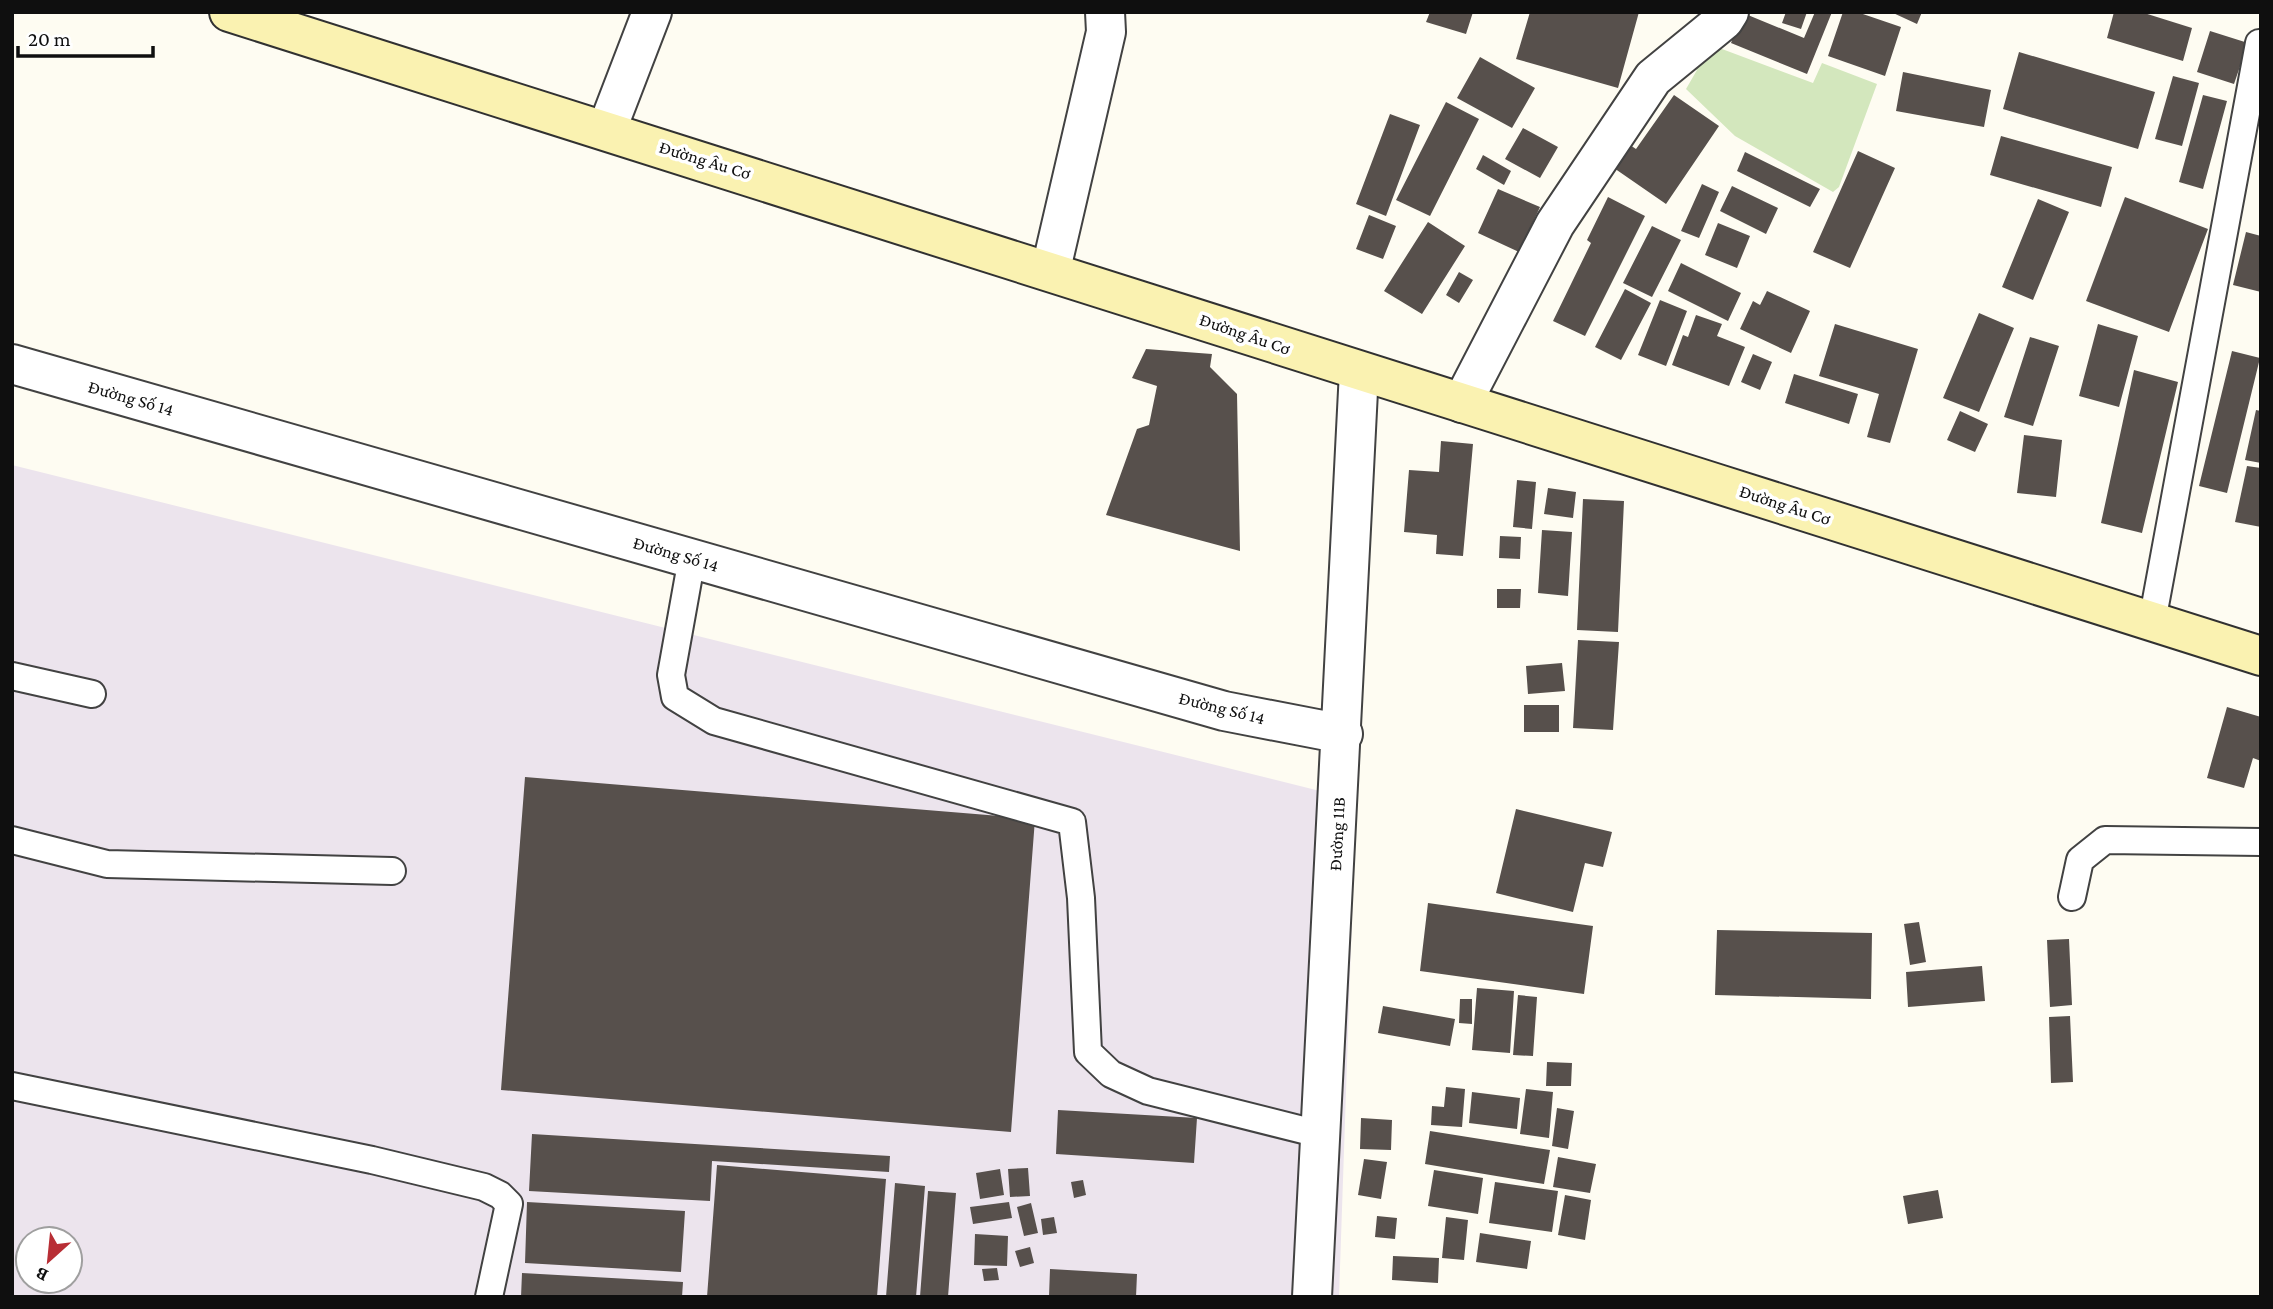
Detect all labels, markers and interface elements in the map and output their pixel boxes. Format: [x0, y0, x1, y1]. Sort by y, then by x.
scale bar [18, 14, 152, 58]
text: 20 m [28, 27, 71, 51]
street label: Đường Âu Cơ [657, 137, 753, 183]
street label: Đường Âu Cơ [1197, 309, 1293, 359]
street label: Đường Số 14 [86, 376, 176, 420]
street label: Đường Âu Cơ [1737, 481, 1833, 529]
street label: Đường Số 14 [631, 532, 721, 576]
street label: Đường Số 14 [1177, 688, 1267, 728]
street label: Đường 11B [1325, 796, 1349, 871]
north arrow [14, 1225, 84, 1295]
text: B [32, 1263, 51, 1287]

